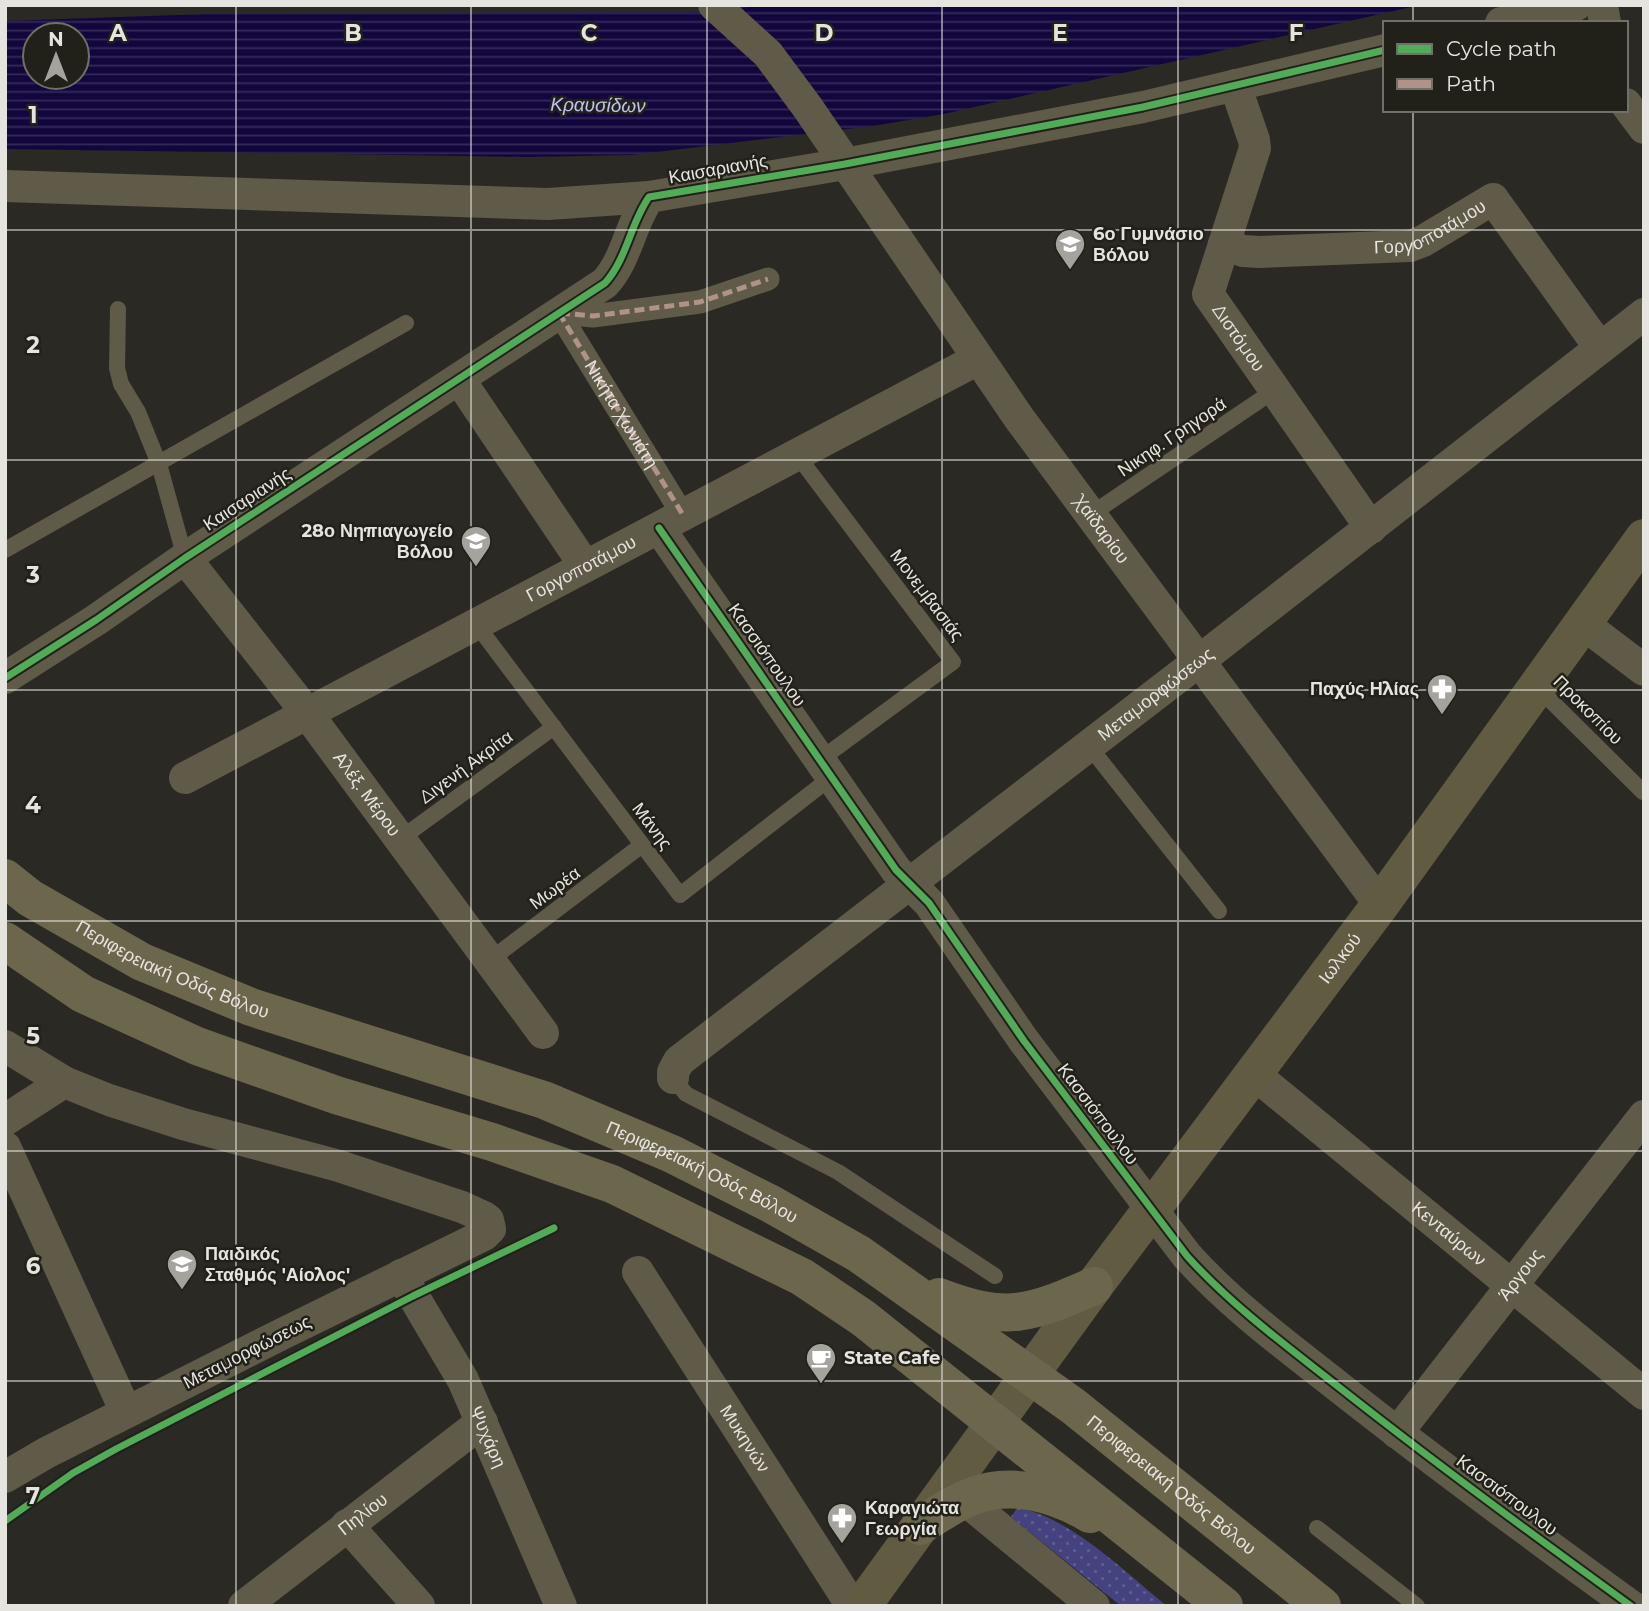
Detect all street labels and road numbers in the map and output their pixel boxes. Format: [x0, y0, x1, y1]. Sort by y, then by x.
street label: Καισαριανής [667, 149, 769, 189]
street label: Γοργοποτάμου [1374, 195, 1490, 258]
street label: Διστόμου [1207, 300, 1270, 376]
street label: Νικήτα Χωνιάτη [580, 356, 663, 472]
street label: Νικηφ. Γρηγορά [1114, 393, 1230, 481]
street label: Καισαριανής [199, 462, 295, 535]
street label: Χαϊδαρίου [1068, 489, 1134, 568]
street label: Γοργοποτάμου [522, 531, 640, 607]
street label: Μονεμβασιάς [885, 545, 969, 645]
street label: Κασσιόπουλου [723, 599, 811, 711]
street label: Μεταμορφώσεως [1093, 643, 1218, 746]
street label: Προκοπίου [1549, 671, 1627, 749]
street label: Διγενή Ακρίτα [415, 726, 517, 808]
street label: Αλέξ. Μέρου [328, 747, 405, 841]
street label: Μάνης [627, 798, 677, 854]
street label: Μωρέα [525, 862, 585, 914]
street label: Περιφερειακή Οδός Βόλου [72, 916, 272, 1023]
street label: Ιωλκού [1314, 929, 1366, 988]
street label: Κασσιόπουλου [1053, 1059, 1143, 1169]
street label: Περιφερειακή Οδός Βόλου [603, 1116, 802, 1228]
street label: Κενταύρων [1407, 1197, 1490, 1271]
street label: Άργους [1493, 1244, 1548, 1305]
street label: Μεταμορφώσεως [179, 1310, 315, 1394]
street label: Μυκηνών [715, 1401, 775, 1477]
street label: Ψυχάρη [465, 1403, 511, 1471]
street label: Περιφερειακή Οδός Βόλου [1082, 1410, 1260, 1559]
street label: Κασσιόπουλου [1452, 1450, 1562, 1540]
street label: Πηλίου [334, 1488, 392, 1540]

